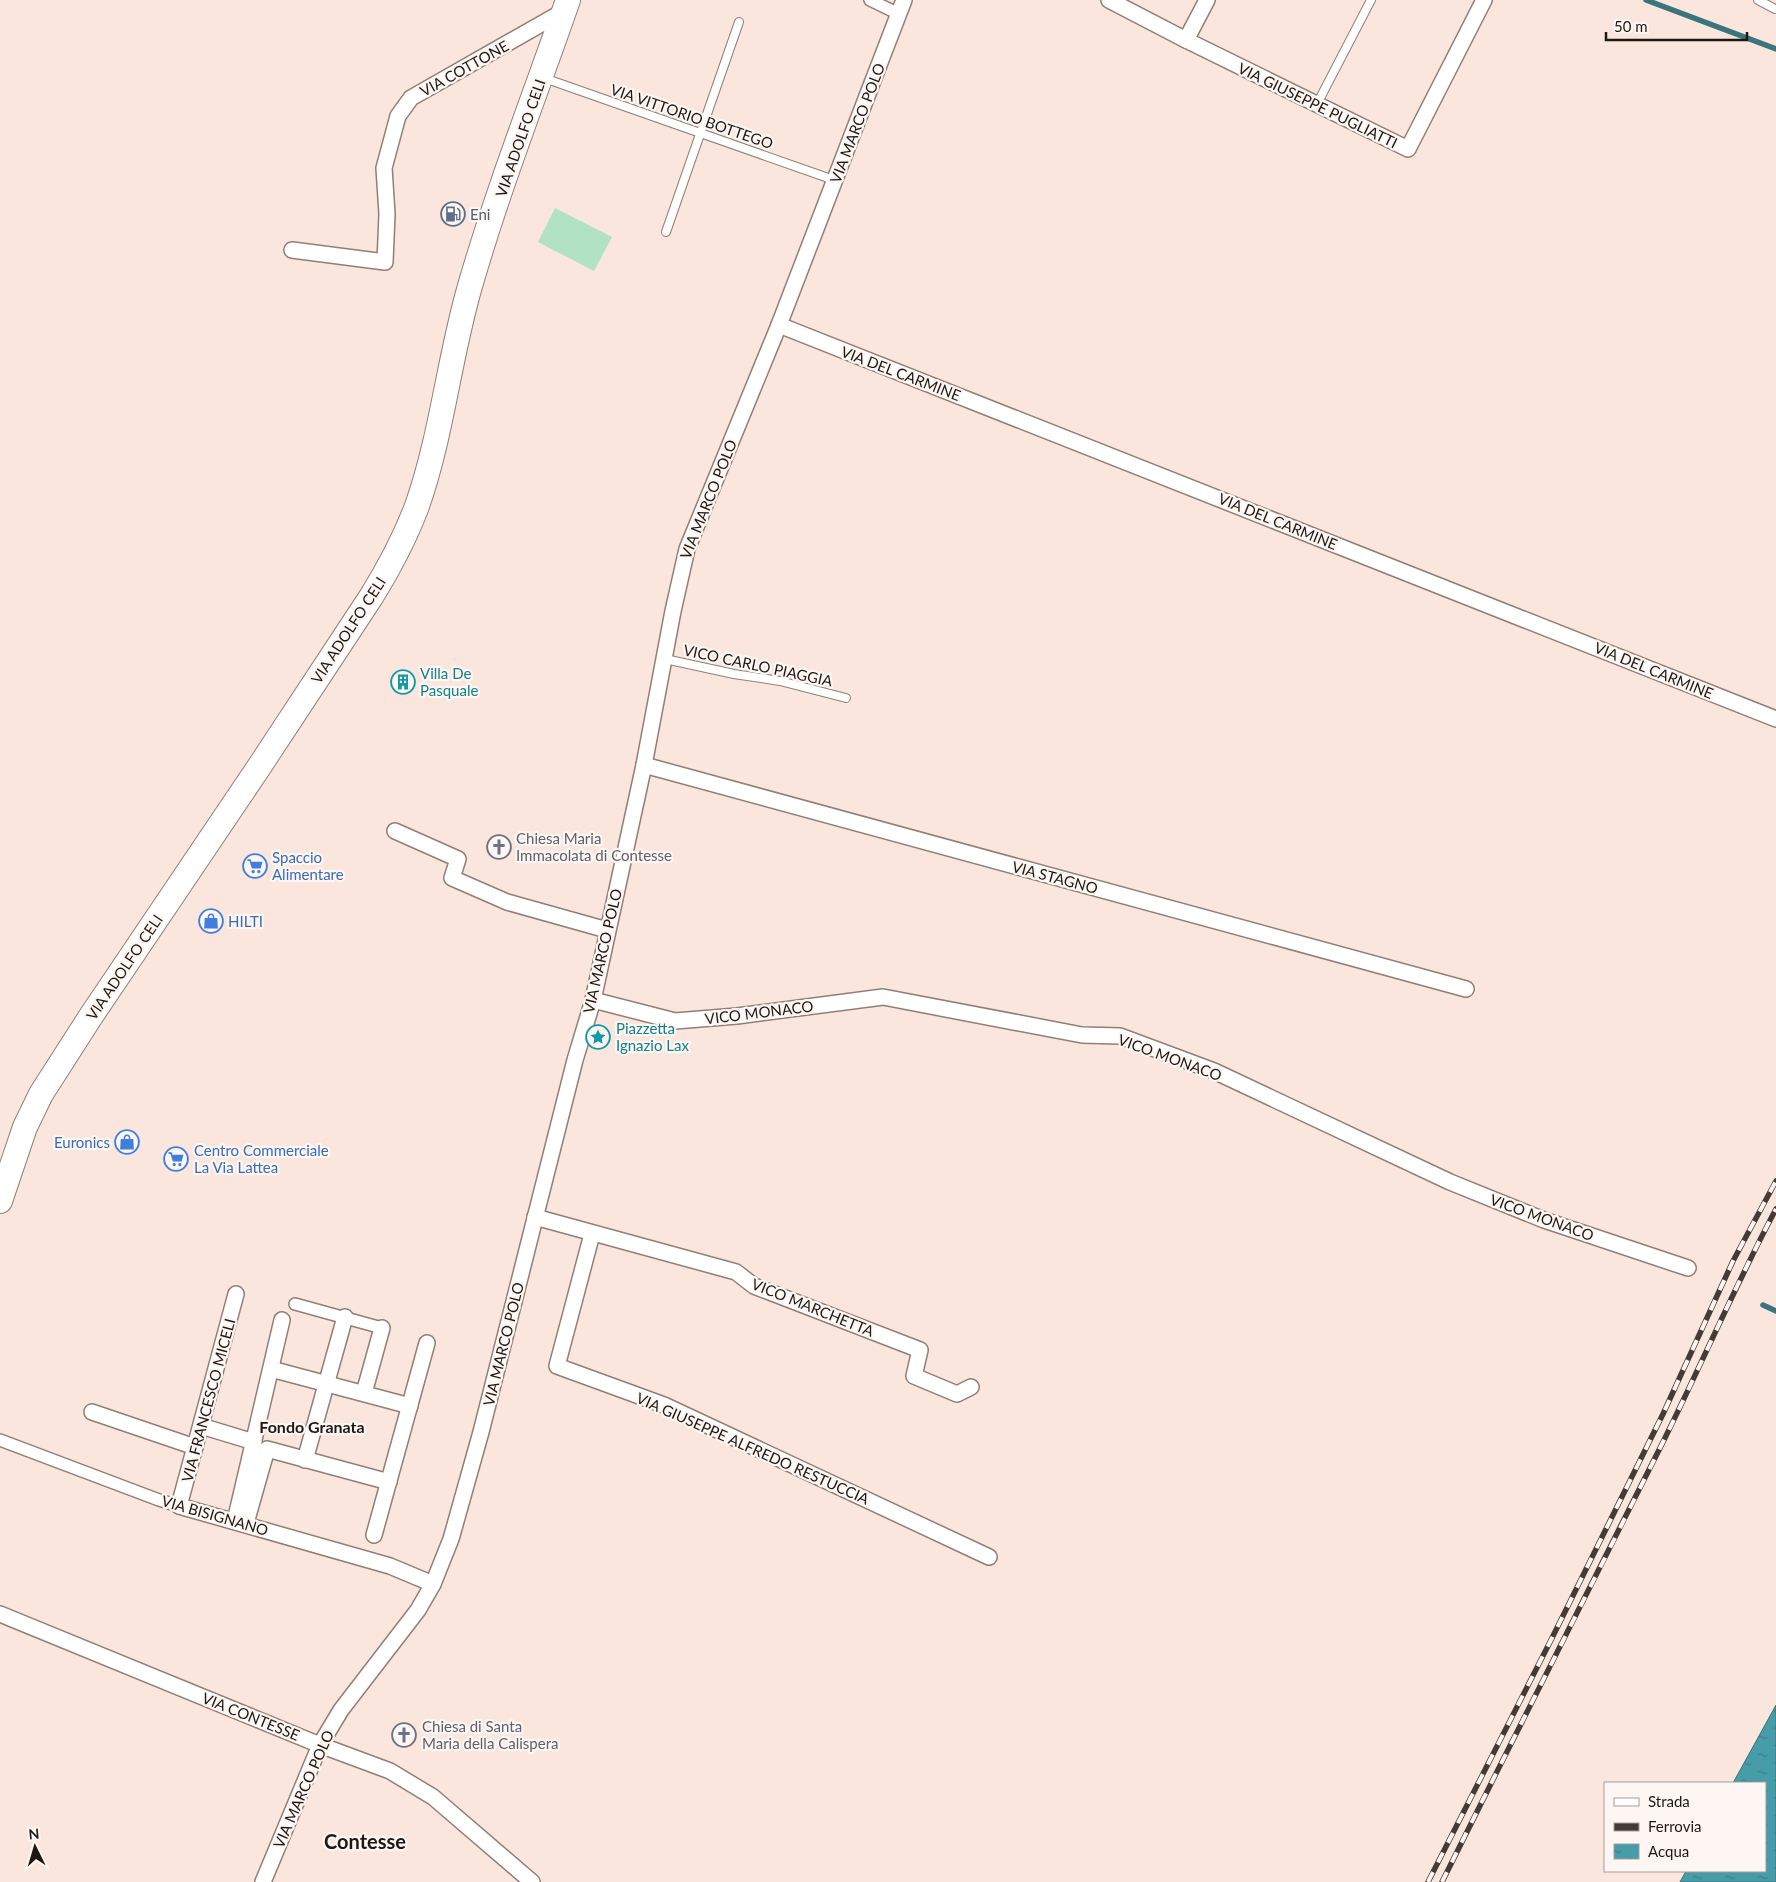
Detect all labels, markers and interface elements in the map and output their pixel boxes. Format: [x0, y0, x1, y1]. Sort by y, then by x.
scale bar [1606, 10, 1747, 42]
text: 50 m [1614, 17, 1648, 35]
street label: VIA COTTONE [417, 36, 511, 100]
street label: VIA GIUSEPPE PUGLIATTI [1235, 58, 1401, 152]
street label: VIA MARCO POLO [826, 60, 888, 186]
street label: VIA ADOLFO CELI [491, 77, 549, 199]
street label: VIA VITTORIO BOTTEGO [608, 80, 776, 152]
fuel station icon: Eni [440, 201, 466, 227]
place label: Eni [470, 205, 490, 223]
street label: VIA DEL CARMINE [839, 342, 963, 404]
street label: VIA MARCO POLO [676, 437, 740, 561]
street label: VIA DEL CARMINE [1216, 489, 1340, 553]
street label: VIA ADOLFO CELI [307, 573, 389, 687]
street label: VIA DEL CARMINE [1592, 638, 1716, 702]
street label: VICO CARLO PIAGGIA [682, 640, 835, 690]
place label: Villa De Pasquale [420, 664, 478, 699]
building icon: Villa De Pasquale [390, 669, 416, 695]
place label: Chiesa Maria Immacolata di Contesse [516, 829, 672, 864]
church icon: Chiesa Maria Immacolata di Contesse [486, 834, 512, 860]
place label: Spaccio Alimentare [272, 848, 344, 883]
supermarket icon: Spaccio Alimentare [242, 853, 268, 879]
street label: VIA STAGNO [1010, 857, 1100, 897]
street label: VIA MARCO POLO [579, 887, 625, 1015]
shop icon: HILTI [198, 908, 224, 934]
street label: VIA ADOLFO CELI [82, 911, 166, 1023]
place label: HILTI [228, 912, 263, 930]
street label: VICO MONACO [704, 996, 814, 1028]
place label: Piazzetta Ignazio Lax [616, 1019, 689, 1054]
place icon: Piazzetta Ignazio Lax [585, 1024, 611, 1050]
street label: VICO MONACO [1116, 1030, 1224, 1084]
shop icon: Euronics [114, 1129, 140, 1155]
place label: Euronics [54, 1133, 110, 1151]
place label: Centro Commerciale La Via Lattea [194, 1141, 329, 1176]
supermarket icon: Centro Commerciale La Via Lattea [163, 1146, 189, 1172]
street label: VICO MONACO [1488, 1190, 1596, 1244]
street label: VICO MARCHETTA [749, 1274, 878, 1340]
street label: VIA MARCO POLO [479, 1280, 527, 1408]
street label: VIA FRANCESCO MICELI [177, 1316, 239, 1484]
street label: VIA GIUSEPPE ALFREDO RESTUCCIA [634, 1388, 873, 1508]
district label: Fondo Granata [259, 1417, 365, 1436]
street label: VIA BISIGNANO [160, 1491, 270, 1539]
street label: VIA CONTESSE [200, 1688, 302, 1744]
place label: Chiesa di Santa Maria della Calispera [422, 1717, 558, 1752]
church icon: Chiesa di Santa Maria della Calispera [391, 1722, 417, 1748]
street label: VIA MARCO POLO [269, 1727, 337, 1851]
legend [1604, 1782, 1766, 1872]
text: Strada [1648, 1792, 1690, 1810]
text: Ferrovia [1648, 1817, 1701, 1835]
north arrow [10, 1822, 60, 1872]
text: N [28, 1825, 40, 1842]
district label: Contesse [324, 1829, 406, 1853]
text: Acqua [1648, 1842, 1689, 1860]

